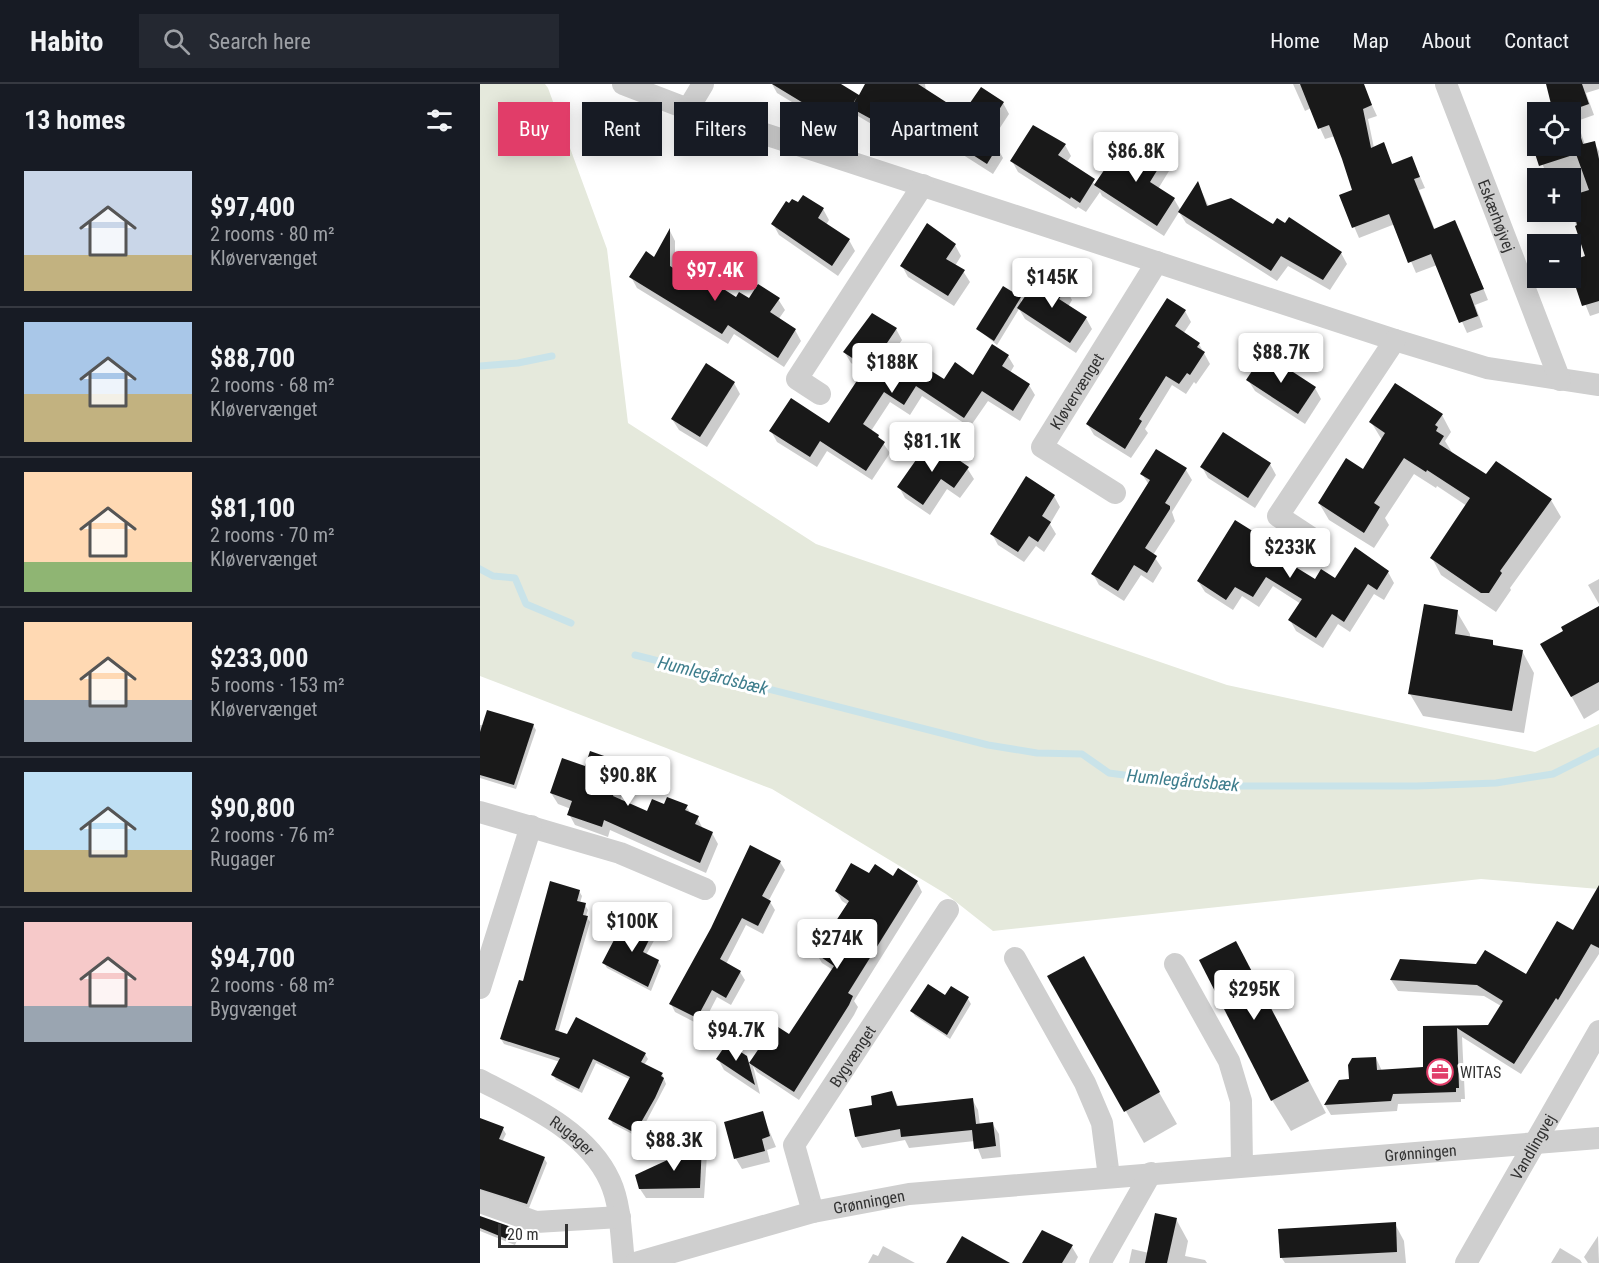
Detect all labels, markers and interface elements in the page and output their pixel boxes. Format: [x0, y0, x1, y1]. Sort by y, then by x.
search box [139, 14, 559, 68]
text: Habito [30, 25, 103, 58]
icon: search [160, 25, 193, 58]
text: Search here [208, 29, 311, 54]
text: Home [1270, 29, 1320, 53]
text: Map [1353, 29, 1389, 53]
text: About [1422, 29, 1471, 53]
text: Contact [1504, 29, 1569, 53]
chip: Buy [498, 102, 570, 156]
chip: Rent [582, 102, 662, 156]
chip: Filters [674, 102, 768, 156]
chip: New [780, 102, 858, 156]
chip: Apartment [870, 102, 1000, 156]
map controls [1527, 102, 1581, 288]
button: locate [1527, 102, 1581, 156]
icon: filters [423, 104, 456, 137]
text: 13 homes [24, 105, 126, 135]
pin: $86.8K [1087, 132, 1185, 183]
text: $86.8K [1107, 139, 1165, 163]
button: + [1527, 168, 1581, 222]
street label: Eskærhøjvej [1474, 177, 1519, 255]
text: $97,400 [210, 192, 295, 222]
icon: home [72, 195, 144, 267]
text: 2 rooms · 80 m² [210, 222, 335, 246]
button: − [1527, 234, 1581, 288]
text: Kløvervænget [210, 246, 318, 270]
pin: $97.4K [666, 251, 764, 302]
text: $97.4K [686, 258, 744, 282]
pin: $145K [1010, 258, 1094, 309]
text: $145K [1026, 265, 1078, 289]
pin: $88.7K [1232, 333, 1330, 384]
text: $88.7K [1252, 340, 1310, 364]
text: $88,700 [210, 343, 295, 373]
pin: $188K [850, 343, 934, 394]
icon: home [72, 346, 144, 418]
street label: Kløvervænget [1046, 349, 1108, 433]
text: $188K [866, 350, 918, 374]
text: 2 rooms · 68 m² [210, 373, 335, 397]
text: Kløvervænget [210, 397, 318, 421]
pin: $81.1K [883, 422, 981, 473]
text: $81.1K [903, 429, 961, 453]
text: $81,100 [210, 493, 295, 523]
icon: home [72, 496, 144, 568]
text: 2 rooms · 70 m² [210, 523, 335, 547]
pin: $233K [1248, 528, 1332, 579]
text: $233K [1264, 535, 1316, 559]
text: Kløvervænget [210, 547, 318, 571]
text: $233,000 [210, 643, 308, 673]
icon: home [72, 646, 144, 718]
water label: Humlegårdsbæk [656, 651, 771, 699]
text: 5 rooms · 153 m² [210, 673, 345, 697]
text: Kløvervænget [210, 697, 318, 721]
pin: $90.8K [579, 756, 677, 807]
text: $90.8K [599, 763, 657, 787]
water label: Humlegårdsbæk [1126, 765, 1241, 795]
text: $90,800 [210, 793, 295, 823]
icon: home [72, 796, 144, 868]
text: 2 rooms · 76 m² [210, 823, 335, 847]
text: Rugager [210, 847, 275, 871]
pin: $100K [590, 902, 674, 953]
text: $100K [606, 909, 658, 933]
pin: $274K [795, 919, 879, 970]
text: $274K [811, 926, 863, 950]
text: $94,700 [210, 943, 295, 973]
icon: home [72, 946, 144, 1018]
pin: $295K [1212, 970, 1296, 1021]
text: 2 rooms · 68 m² [210, 973, 335, 997]
text: $295K [1228, 977, 1280, 1001]
text: Bygvænget [210, 997, 297, 1021]
pin: $94.7K [687, 1011, 785, 1062]
text: $94.7K [707, 1018, 765, 1042]
street label: Bygvænget [825, 1022, 879, 1090]
office icon: WITAS [1425, 1057, 1455, 1087]
place label: WITAS [1460, 1063, 1501, 1082]
street label: Vandlingvej [1506, 1110, 1559, 1183]
street label: Rugager [547, 1111, 599, 1159]
pin: $88.3K [625, 1121, 723, 1172]
text: $88.3K [645, 1128, 703, 1152]
street label: Grønningen [1384, 1140, 1457, 1165]
street label: Grønningen [832, 1186, 906, 1218]
scale bar [498, 1221, 568, 1248]
text: 20 m [507, 1225, 539, 1244]

